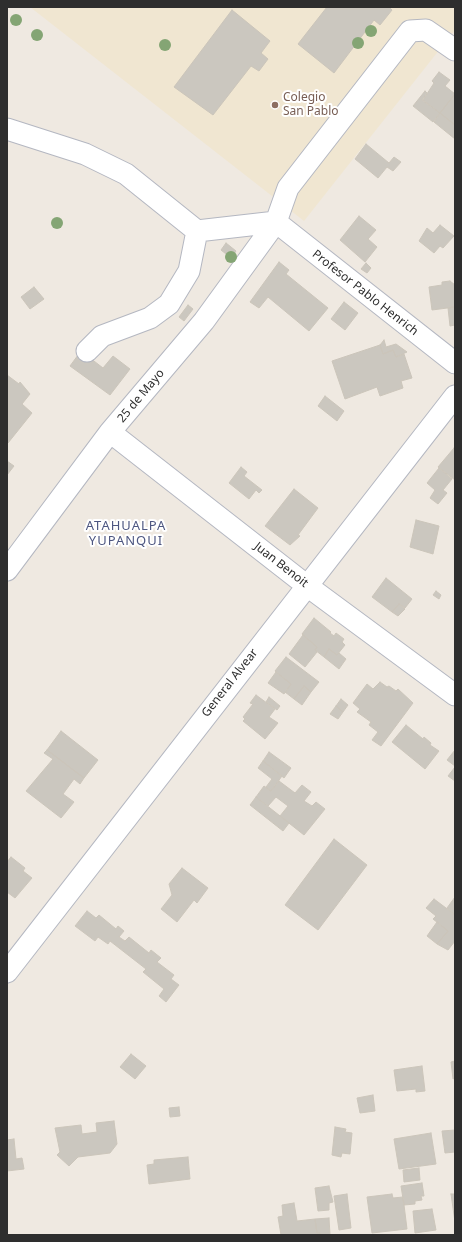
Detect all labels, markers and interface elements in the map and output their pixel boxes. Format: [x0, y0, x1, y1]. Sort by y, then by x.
place label: Colegio San Pablo [283, 91, 339, 119]
marker: Colegio San Pablo [270, 100, 280, 110]
street label: Profesor Pablo Henrich [309, 247, 421, 339]
street label: 25 de Mayo [115, 366, 167, 426]
district label: ATAHUALPA YUPANQUI [86, 518, 166, 549]
street label: Juan Benoit [251, 539, 311, 591]
street label: General Alvear [199, 646, 261, 720]

